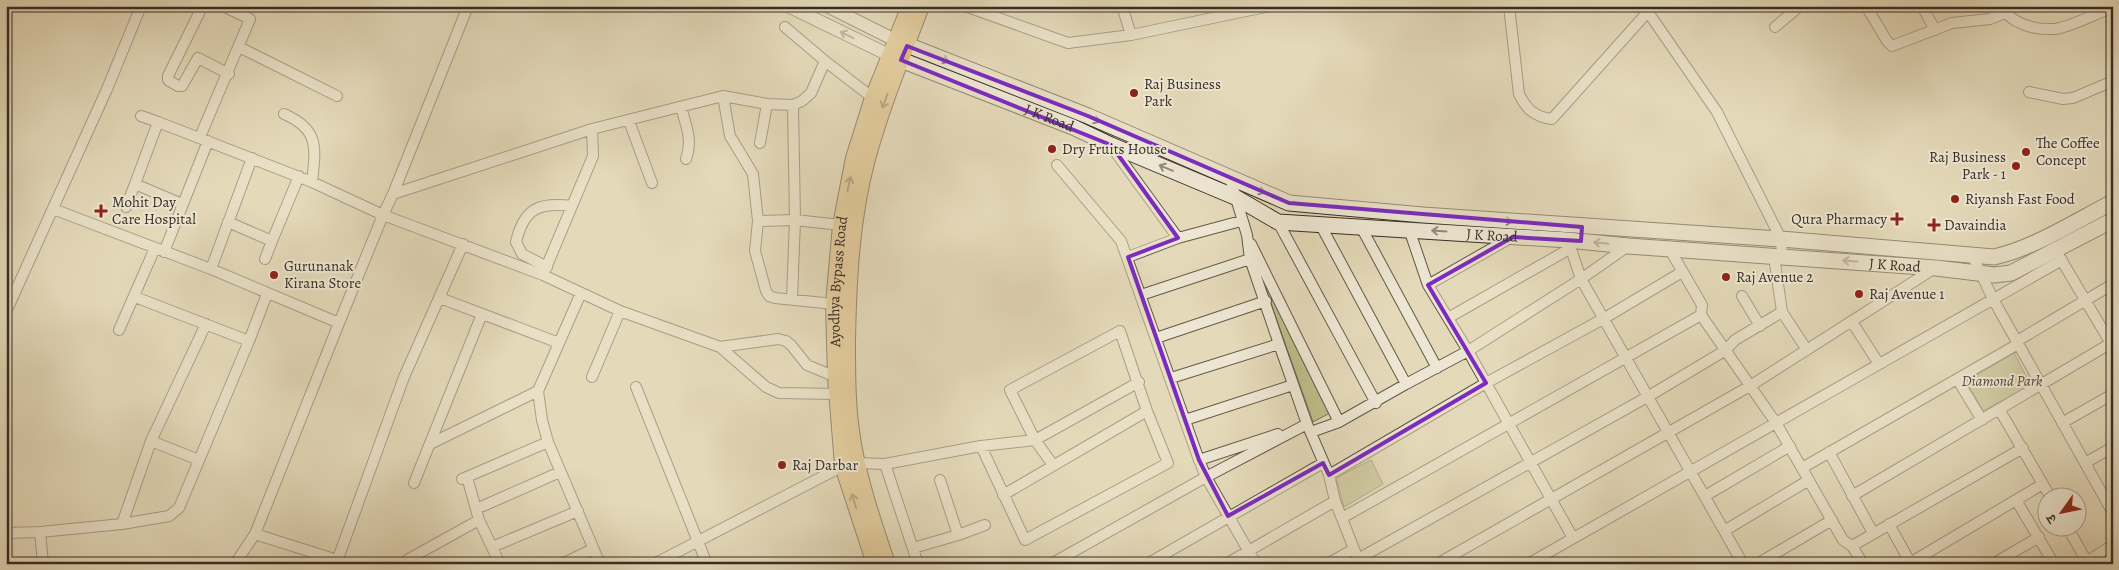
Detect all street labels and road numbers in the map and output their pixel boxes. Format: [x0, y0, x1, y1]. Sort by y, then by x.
street label: J K Road [1022, 99, 1078, 137]
street label: Ayodhya Bypass Road [824, 213, 853, 348]
street label: J K Road [1466, 224, 1519, 247]
street label: J K Road [1868, 253, 1922, 277]

